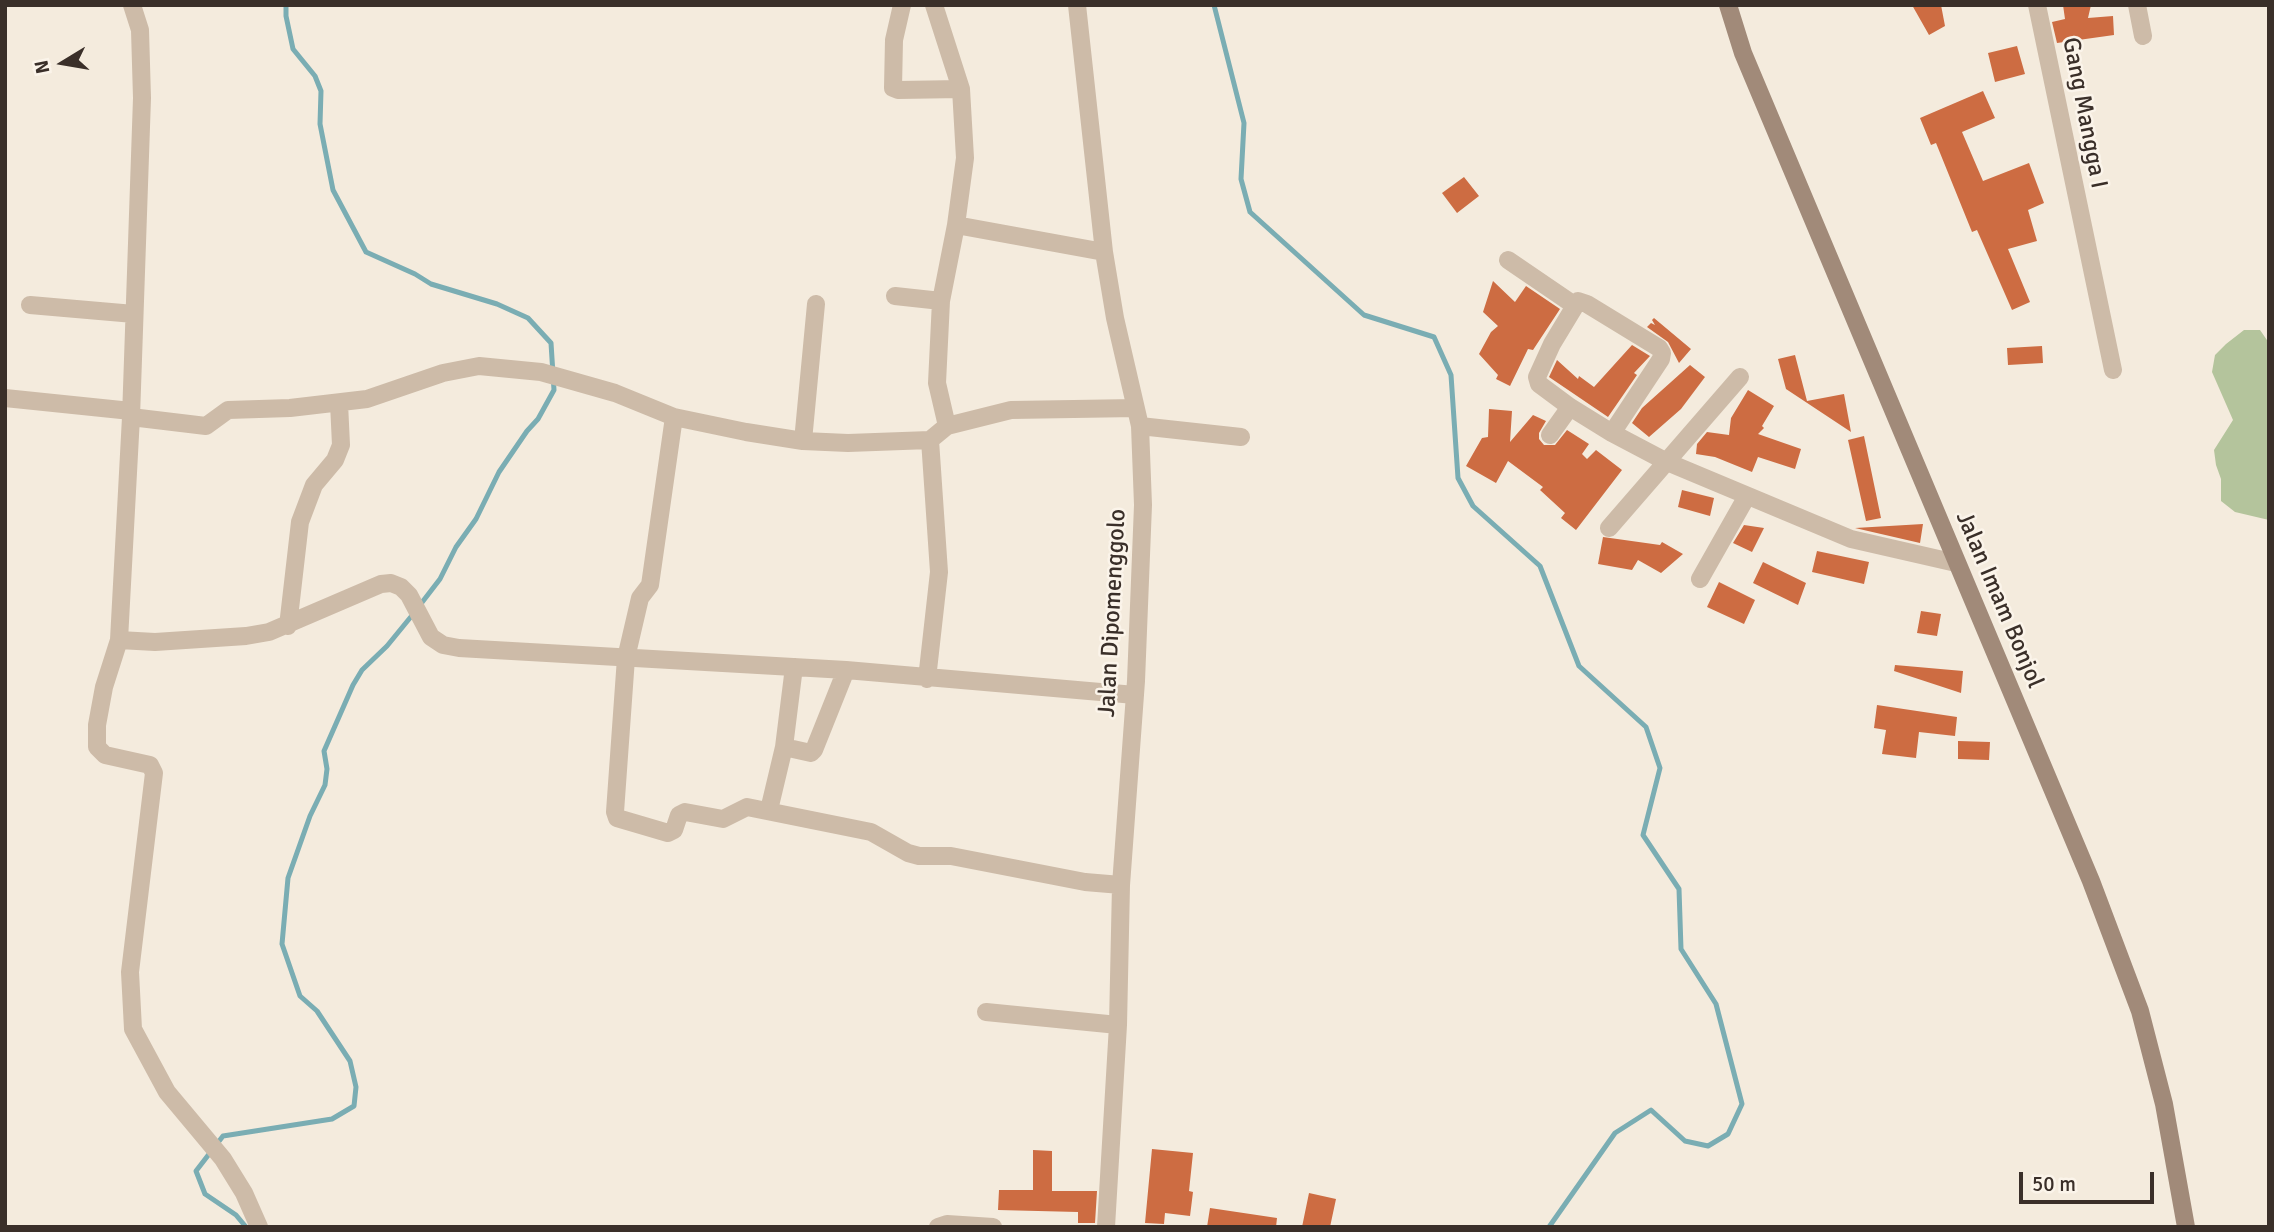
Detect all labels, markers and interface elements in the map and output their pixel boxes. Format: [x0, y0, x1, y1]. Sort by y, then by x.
north arrow [28, 28, 98, 98]
street label: Gang Mangga I [2055, 35, 2113, 191]
text: N [29, 58, 55, 76]
street label: Jalan Imam Bonjol [1949, 507, 2049, 693]
street label: Jalan Dipomenggolo [1093, 508, 1133, 718]
scale bar [2022, 1158, 2157, 1202]
text: 50 m [2032, 1171, 2076, 1197]

